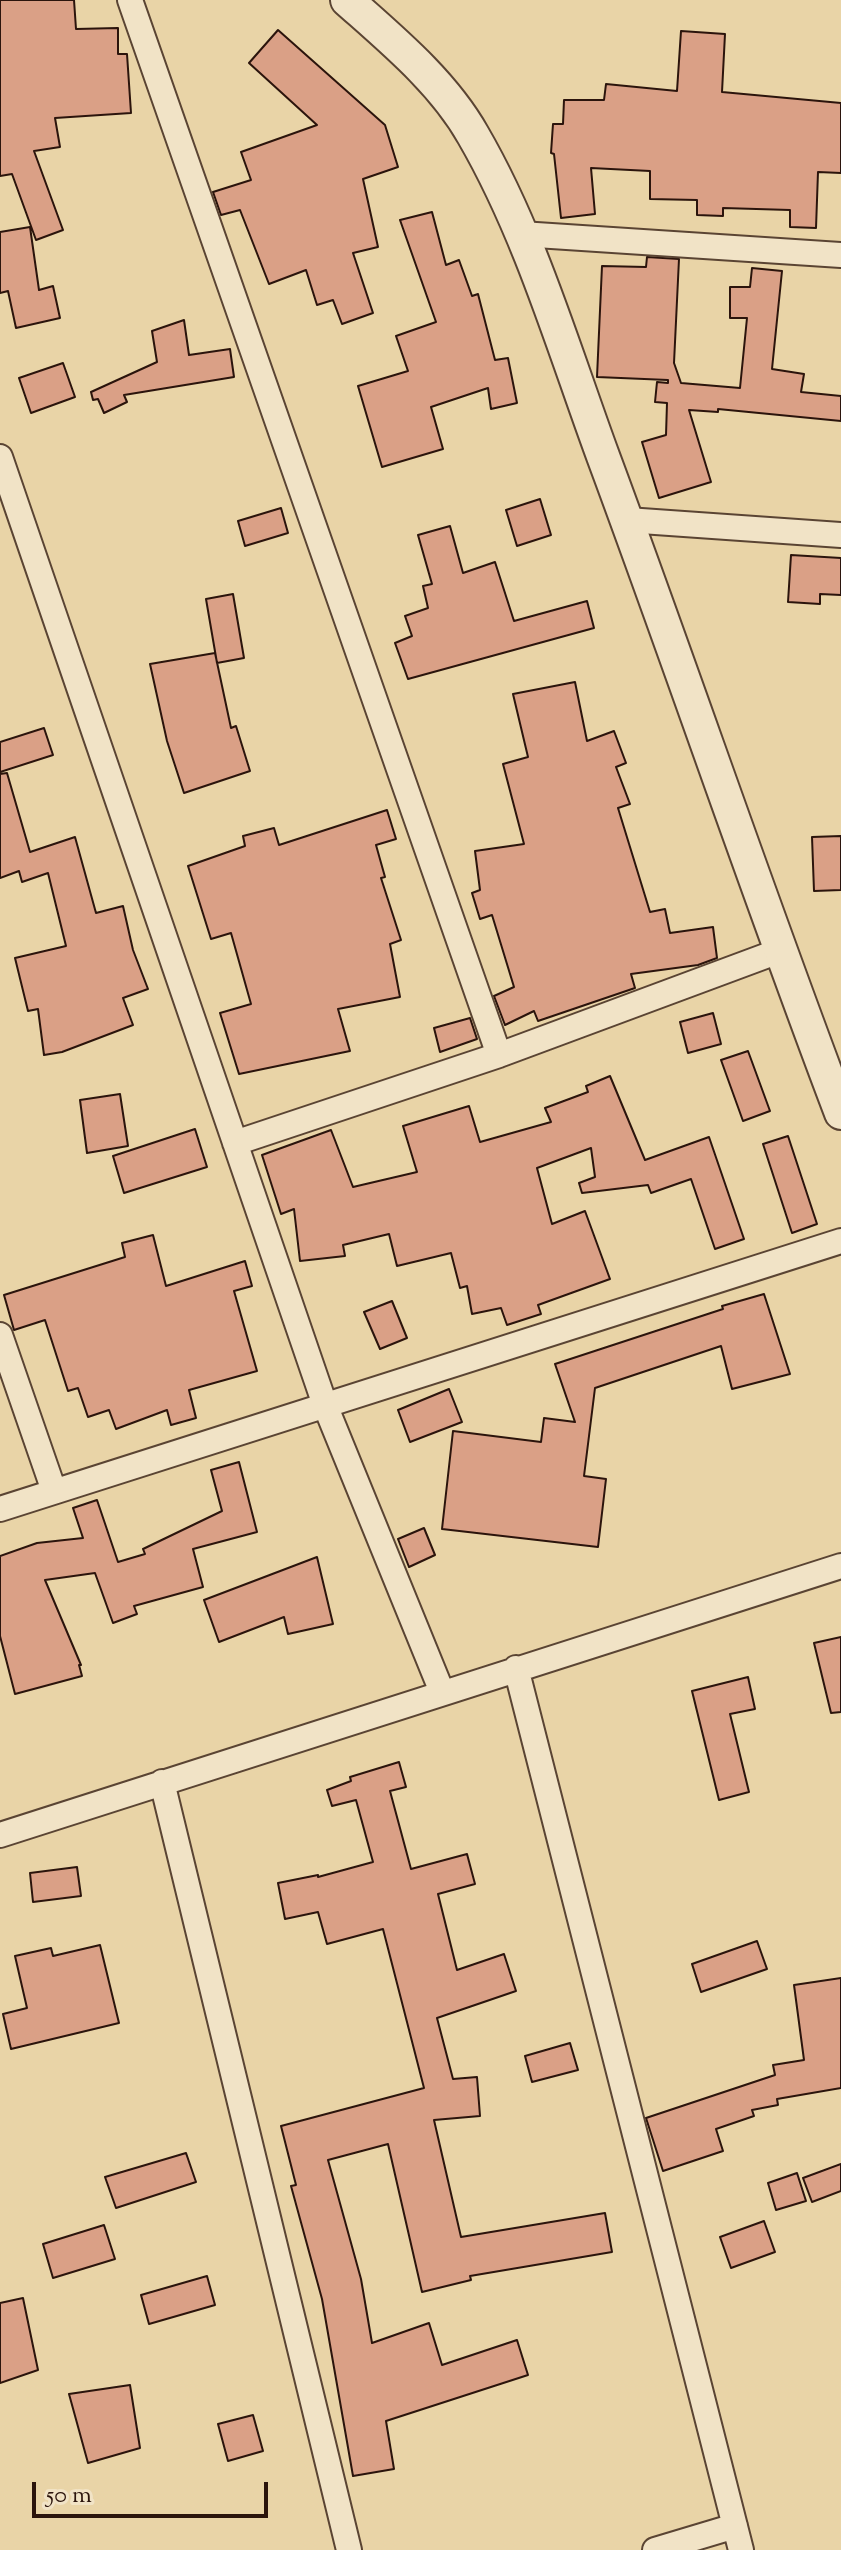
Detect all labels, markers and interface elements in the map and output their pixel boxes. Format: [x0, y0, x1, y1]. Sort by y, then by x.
scale bar [36, 2466, 272, 2516]
text: 50 m [46, 2479, 92, 2513]

